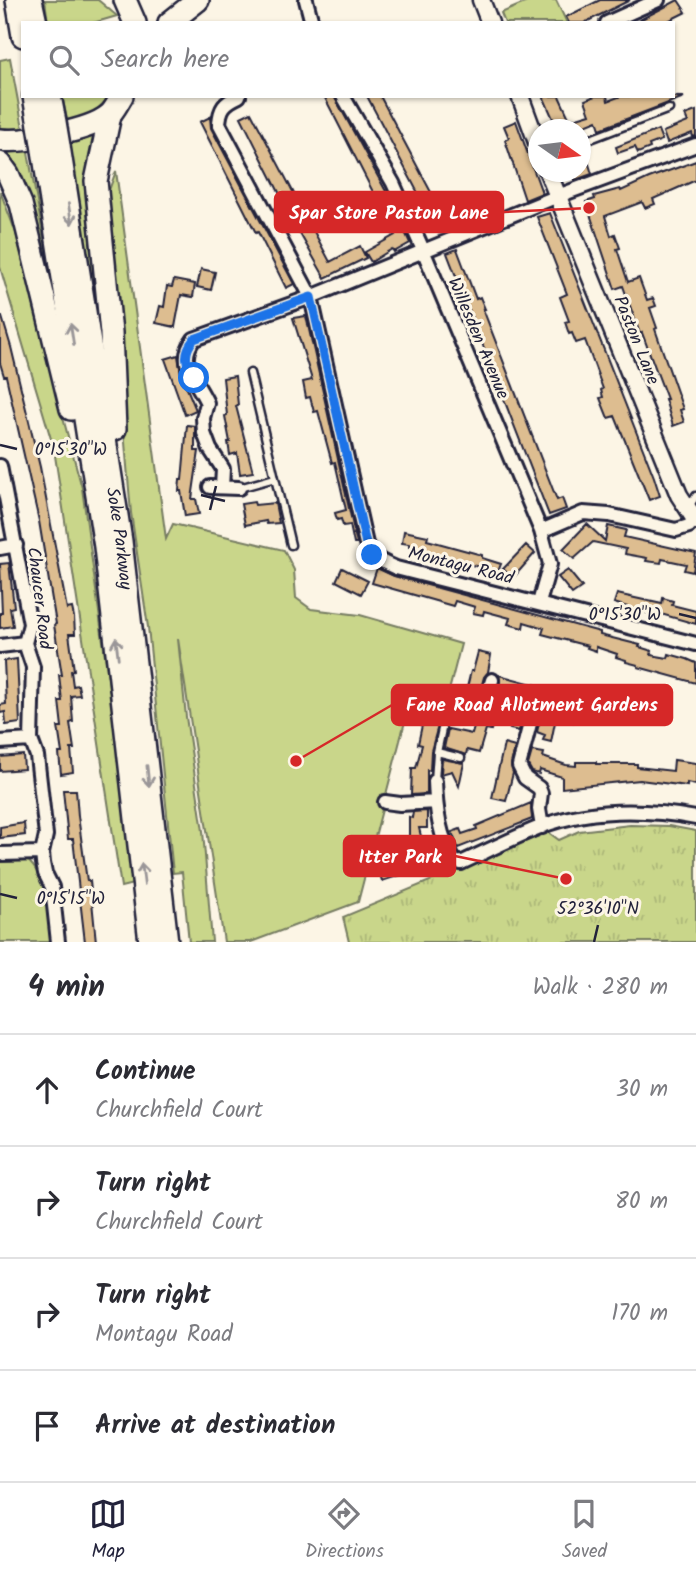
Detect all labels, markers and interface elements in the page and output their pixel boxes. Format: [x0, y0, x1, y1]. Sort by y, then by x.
search box [21, 21, 675, 98]
text: Search here [101, 39, 229, 81]
icon: search [45, 41, 83, 79]
north arrow [528, 119, 591, 182]
callout: Spar Store Paston Lane [275, 192, 503, 232]
text: Spar Store Paston Lane [289, 199, 489, 229]
one-way arrow [64, 202, 77, 225]
street label: Willesden Avenue [439, 273, 516, 404]
street label: Paston Lane [605, 292, 667, 389]
one-way arrow [65, 323, 78, 346]
route start [178, 362, 209, 393]
text: 0°15'30"W [35, 436, 107, 465]
street label: Soke Parkway [97, 485, 140, 592]
route end [356, 539, 387, 570]
street label: Montagu Road [405, 539, 517, 594]
street label: Chaucer Road [18, 545, 59, 652]
text: 0°15'30"W [589, 601, 661, 630]
one-way arrow [110, 637, 123, 660]
callout: Fane Road Allotment Gardens [392, 685, 672, 725]
text: Fane Road Allotment Gardens [406, 691, 658, 721]
one-way arrow [142, 764, 155, 787]
callout: Itter Park [344, 836, 455, 876]
text: Itter Park [359, 843, 442, 873]
one-way arrow [136, 863, 149, 886]
text: 0°15'15"W [37, 885, 105, 914]
text: 52°36'10"N [557, 895, 639, 924]
text: 4 min [28, 964, 105, 1012]
text: Walk · 280 m [533, 970, 668, 1006]
text: Continue [95, 1051, 196, 1093]
icon: ahead [28, 1071, 66, 1109]
text: 30 m [616, 1072, 668, 1108]
text: Churchfield Court [95, 1093, 263, 1129]
text: Turn right [95, 1163, 211, 1205]
icon: right [28, 1183, 66, 1221]
text: 80 m [615, 1184, 668, 1220]
text: Churchfield Court [95, 1205, 263, 1241]
text: Turn right [95, 1275, 211, 1317]
icon: right [28, 1295, 66, 1333]
text: 170 m [611, 1296, 668, 1332]
text: Montagu Road [95, 1317, 233, 1353]
text: Arrive at destination [95, 1405, 335, 1447]
icon: arrive [28, 1407, 66, 1445]
tab: Map [89, 1495, 127, 1567]
tab: Directions [305, 1495, 384, 1567]
tab: Saved [562, 1495, 607, 1567]

